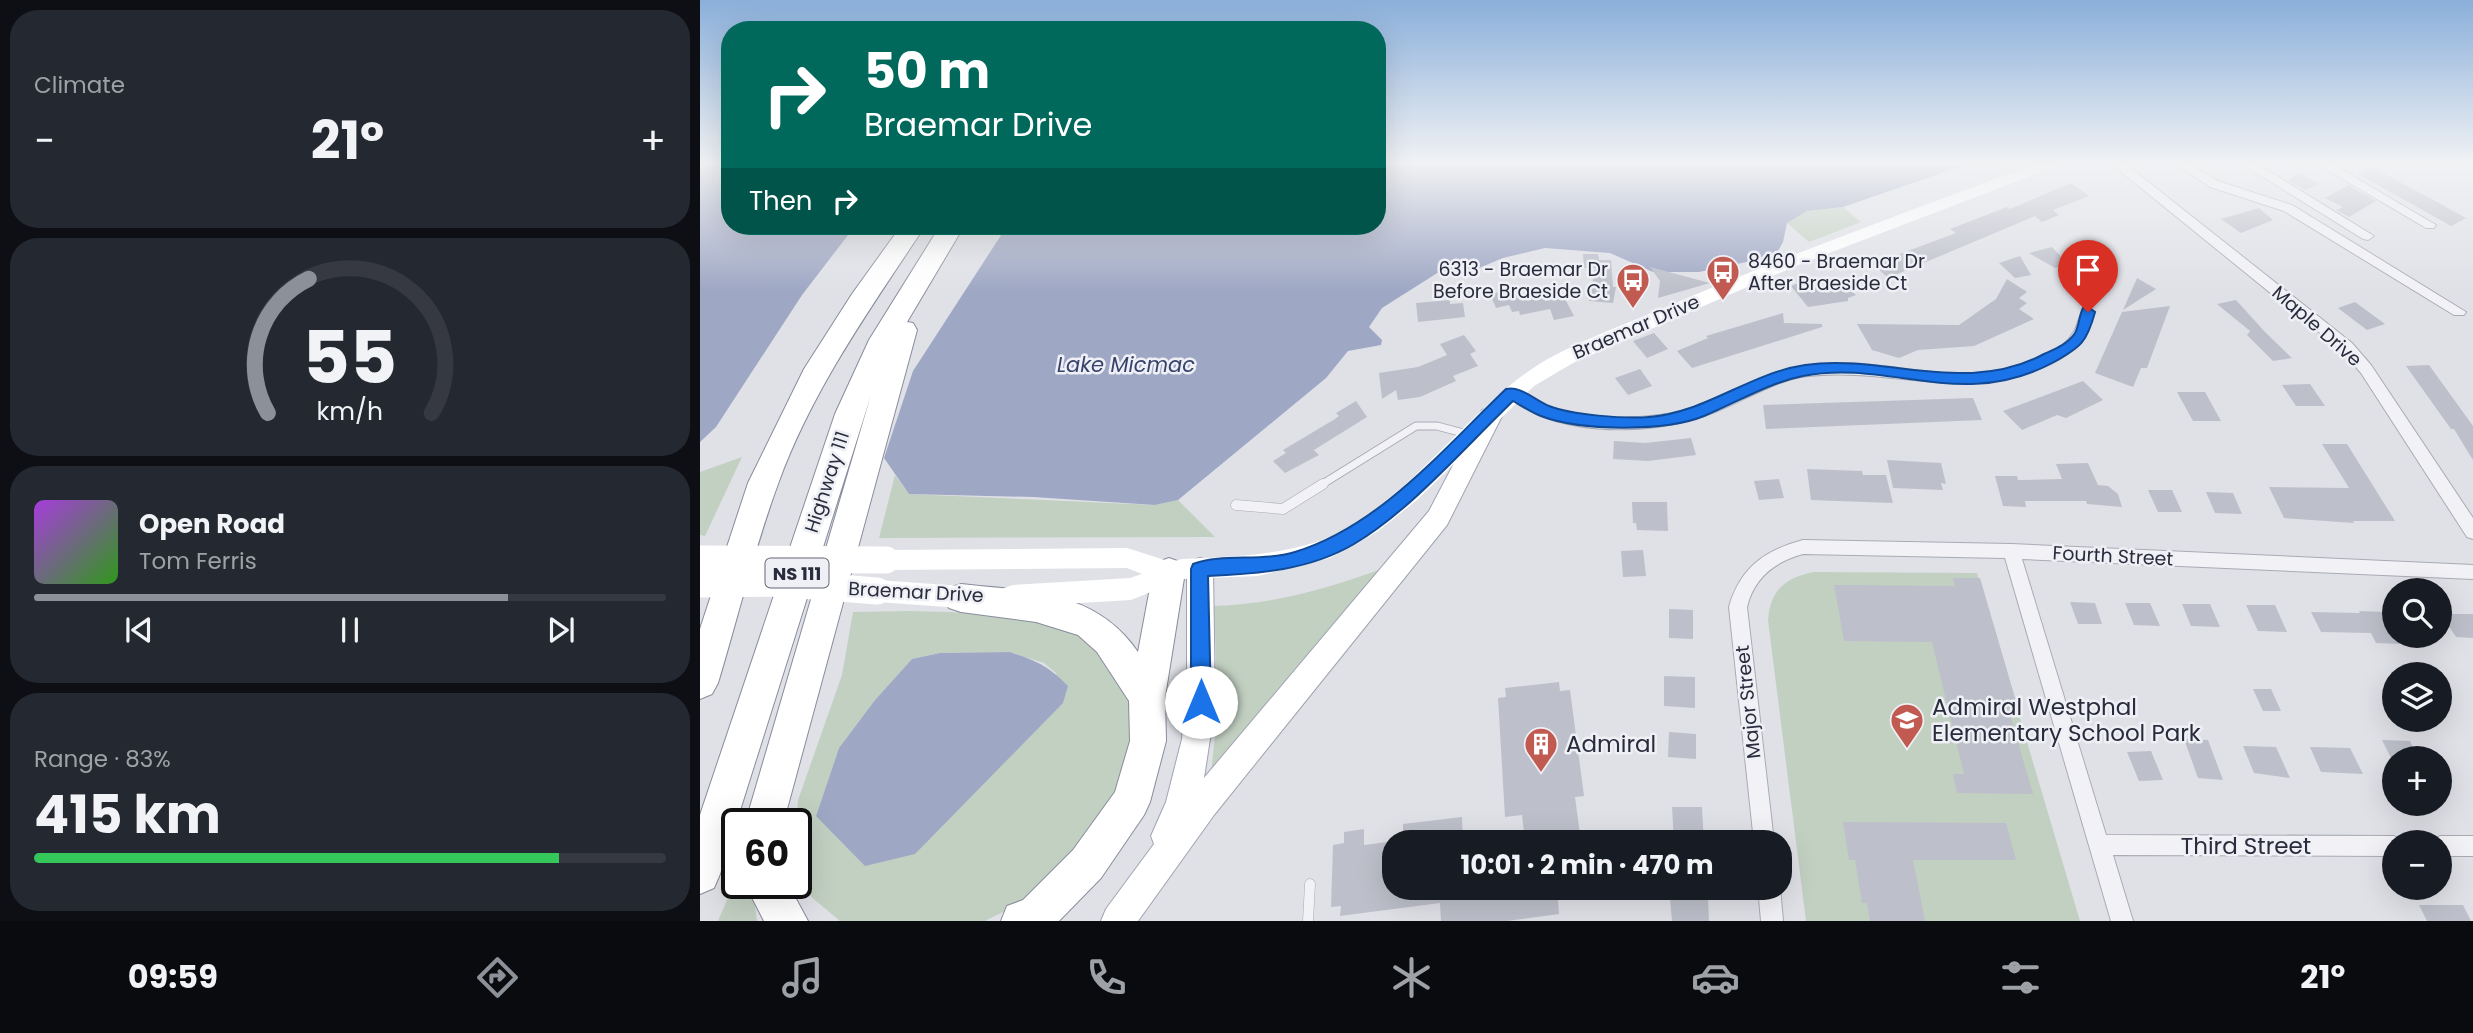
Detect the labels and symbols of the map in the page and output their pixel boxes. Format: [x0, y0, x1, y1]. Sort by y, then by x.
pin [2058, 240, 2118, 312]
place label: 8460 - Braemar Dr After Braeside Ct [1748, 248, 1925, 297]
bus stop icon: 8460 - Braemar Dr After Braeside Ct [1704, 253, 1742, 302]
place label: 6313 - Braemar Dr Before Braeside Ct [1433, 256, 1608, 305]
bus stop icon: 6313 - Braemar Dr Before Braeside Ct [1614, 261, 1652, 310]
street label: Maple Drive [2266, 279, 2368, 373]
street label: Braemar Drive [1568, 288, 1704, 366]
water label: Lake Micmac [1057, 350, 1195, 379]
street label: Highway 111 [798, 428, 856, 536]
street label: Fourth Street [2052, 539, 2174, 573]
road number: NS 111 [766, 558, 828, 588]
street label: Braemar Drive [848, 575, 984, 609]
street label: Major Street [1729, 644, 1767, 760]
position arrow [1164, 665, 1238, 739]
place label: Admiral Westphal Elementary School Park [1932, 691, 2201, 749]
school or university icon: Admiral Westphal Elementary School Park [1888, 701, 1926, 750]
building icon: Admiral [1522, 725, 1560, 774]
place label: Admiral [1566, 728, 1656, 760]
speed limit sign: 60 [721, 808, 812, 899]
street label: Third Street [2181, 830, 2311, 862]

